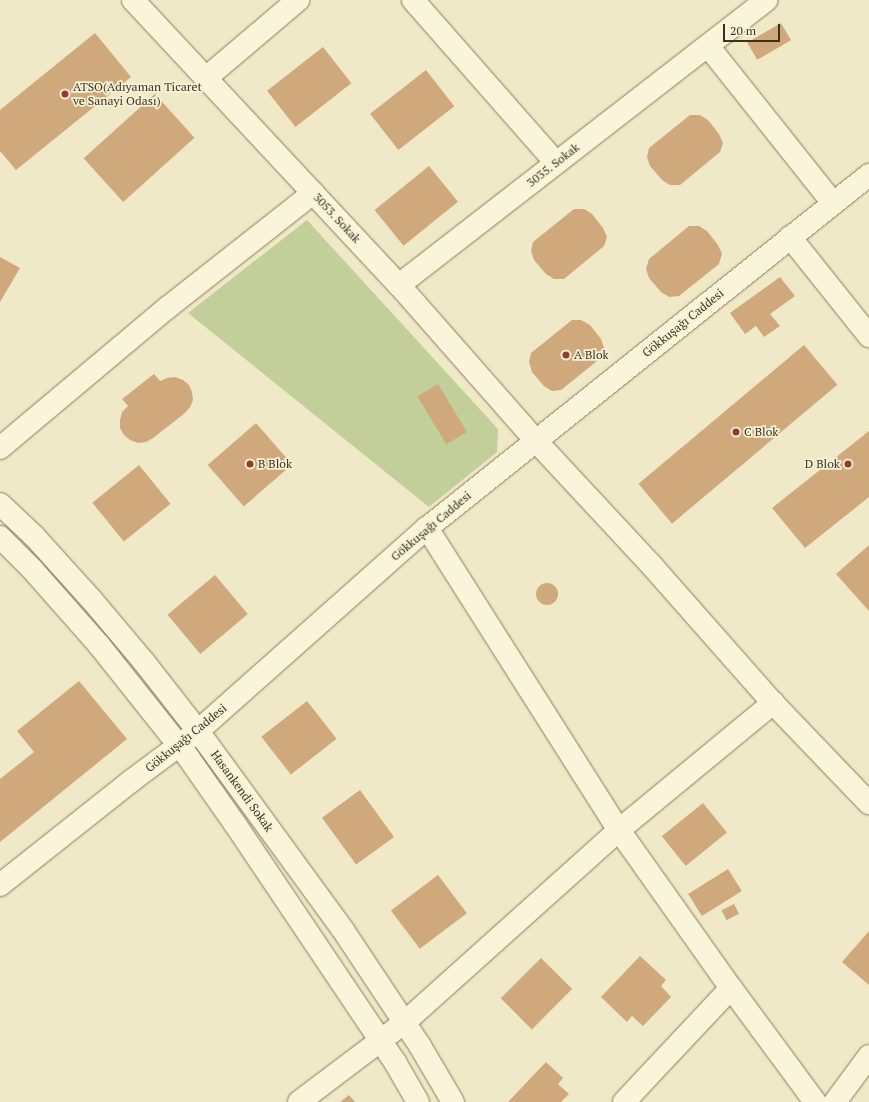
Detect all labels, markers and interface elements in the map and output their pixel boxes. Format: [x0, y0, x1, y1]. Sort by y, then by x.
scale bar [725, 16, 782, 42]
text: 20 m [730, 23, 756, 38]
place label: ATSO(Adıyaman Ticaret ve Sanayi Odası) [73, 80, 202, 108]
marker: ATSO(Adıyaman Ticaret ve Sanayi Odası) [60, 89, 70, 99]
street label: 3035. Sokak [524, 140, 582, 190]
street label: 3053. Sokak [310, 190, 364, 246]
street label: Gökkuşağı Caddesi [639, 286, 727, 360]
place label: A Blok [574, 348, 609, 362]
marker: A Blok [561, 350, 571, 360]
place label: C Blok [744, 425, 778, 439]
marker: C Blok [731, 427, 741, 437]
place label: B Blok [258, 457, 292, 471]
place label: D Blok [805, 457, 840, 471]
marker: B Blok [245, 459, 255, 469]
marker: D Blok [843, 459, 853, 469]
street label: Gökkuşağı Caddesi [388, 488, 474, 564]
street label: Gökkuşağı Caddesi [142, 701, 230, 775]
street label: Hasankendi Sokak [208, 747, 276, 835]

